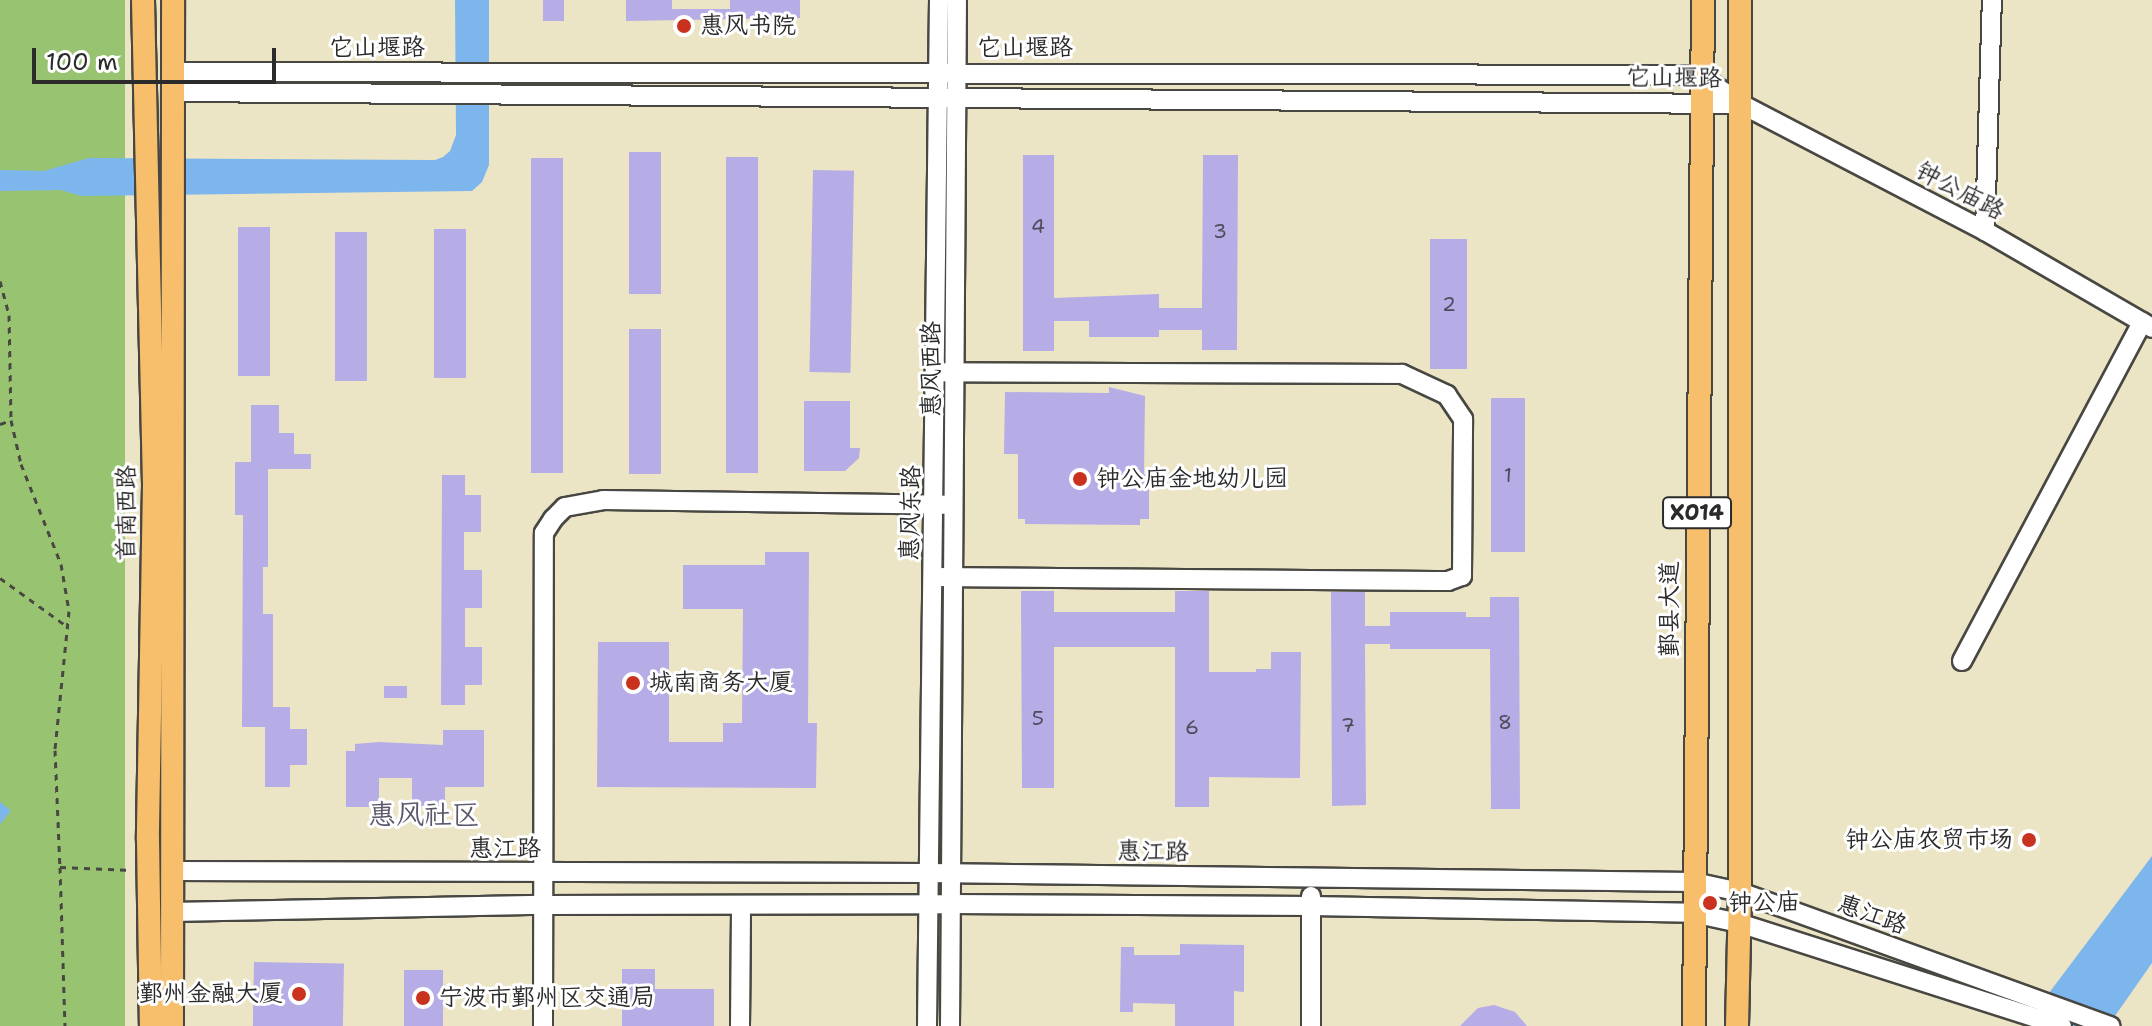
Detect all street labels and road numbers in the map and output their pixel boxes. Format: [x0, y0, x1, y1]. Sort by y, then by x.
street label: 它山堰路 [329, 34, 425, 62]
street label: 它山堰路 [977, 34, 1073, 62]
street label: 它山堰路 [1626, 63, 1722, 93]
street label: 钟公庙路 [1911, 156, 2009, 226]
street label: 惠风西路 [918, 321, 946, 417]
street label: 首南西路 [113, 465, 141, 561]
street label: 惠风东路 [896, 465, 926, 561]
road number: X014 [1661, 495, 1733, 531]
street label: 鄞县大道 [1656, 561, 1684, 657]
street label: 惠江路 [469, 835, 541, 863]
street label: 惠江路 [1117, 837, 1189, 867]
street label: 惠江路 [1833, 889, 1911, 941]

